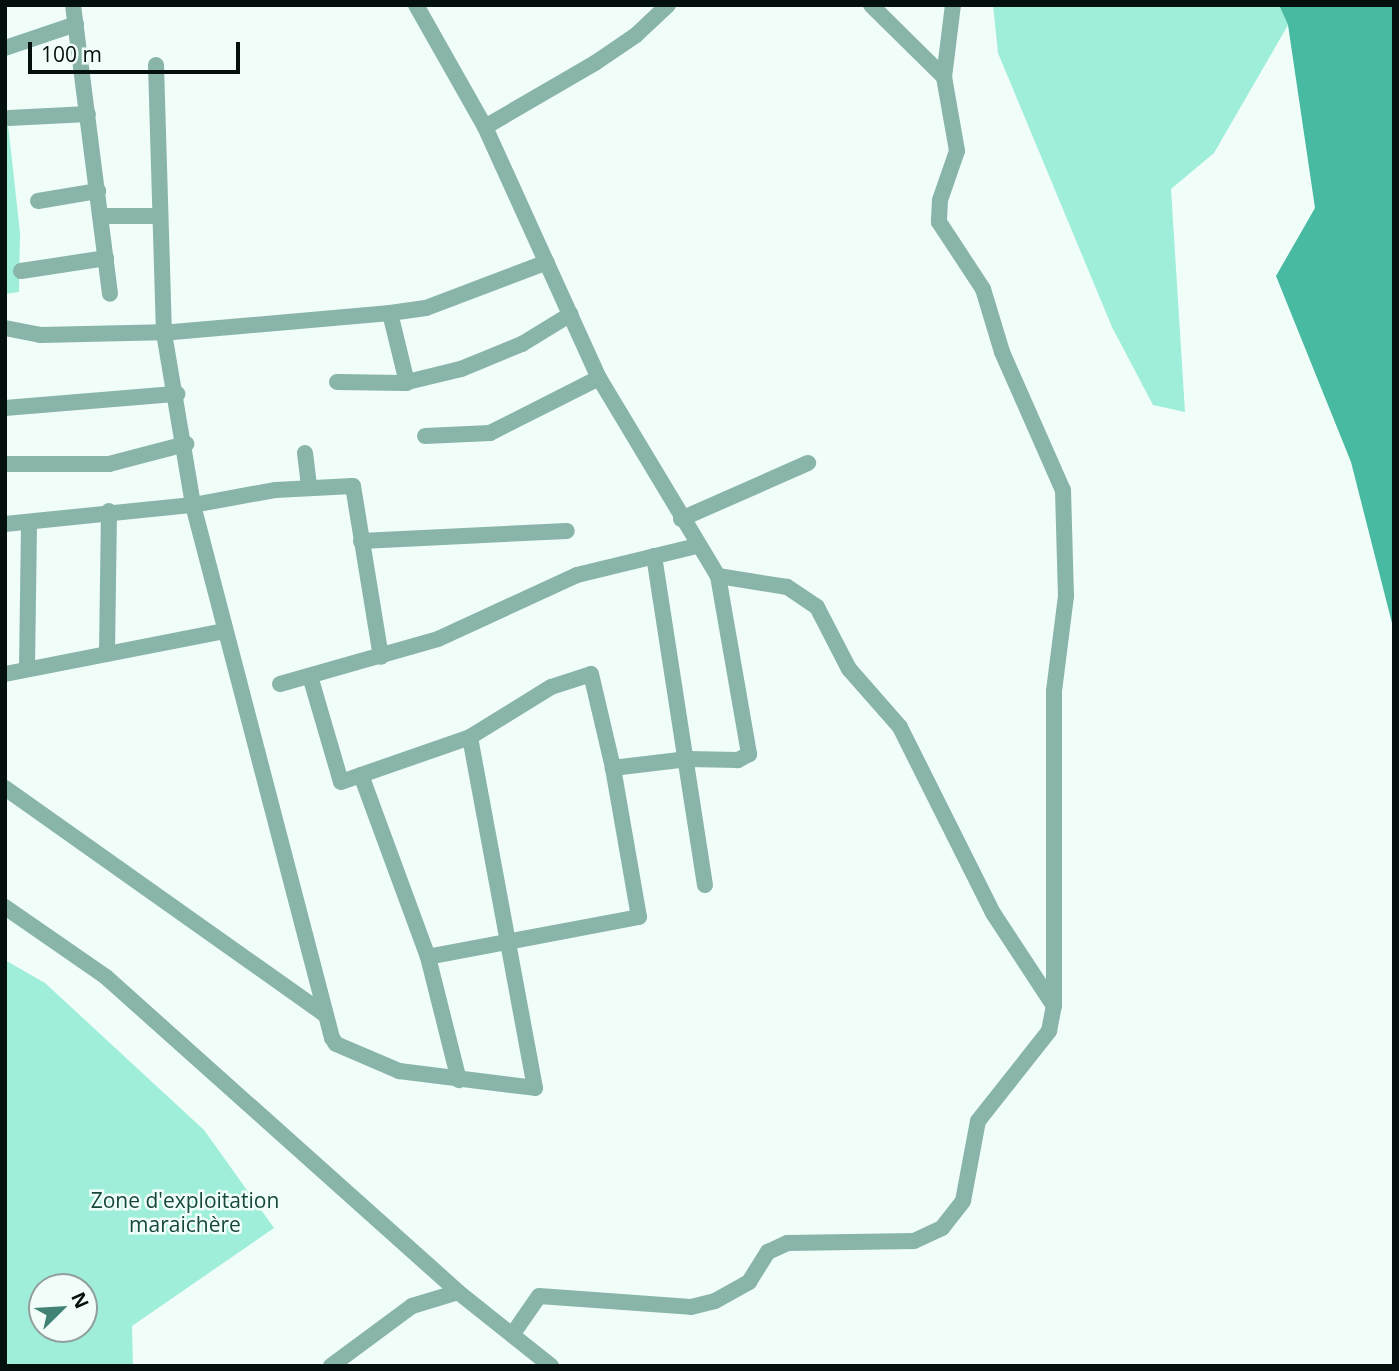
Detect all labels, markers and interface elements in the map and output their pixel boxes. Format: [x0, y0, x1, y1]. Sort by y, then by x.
scale bar [32, 28, 243, 72]
text: 100 m [41, 40, 102, 68]
park label: Zone d'exploitation maraichère [91, 1187, 279, 1237]
north arrow [28, 1273, 98, 1343]
text: N [65, 1288, 95, 1313]

